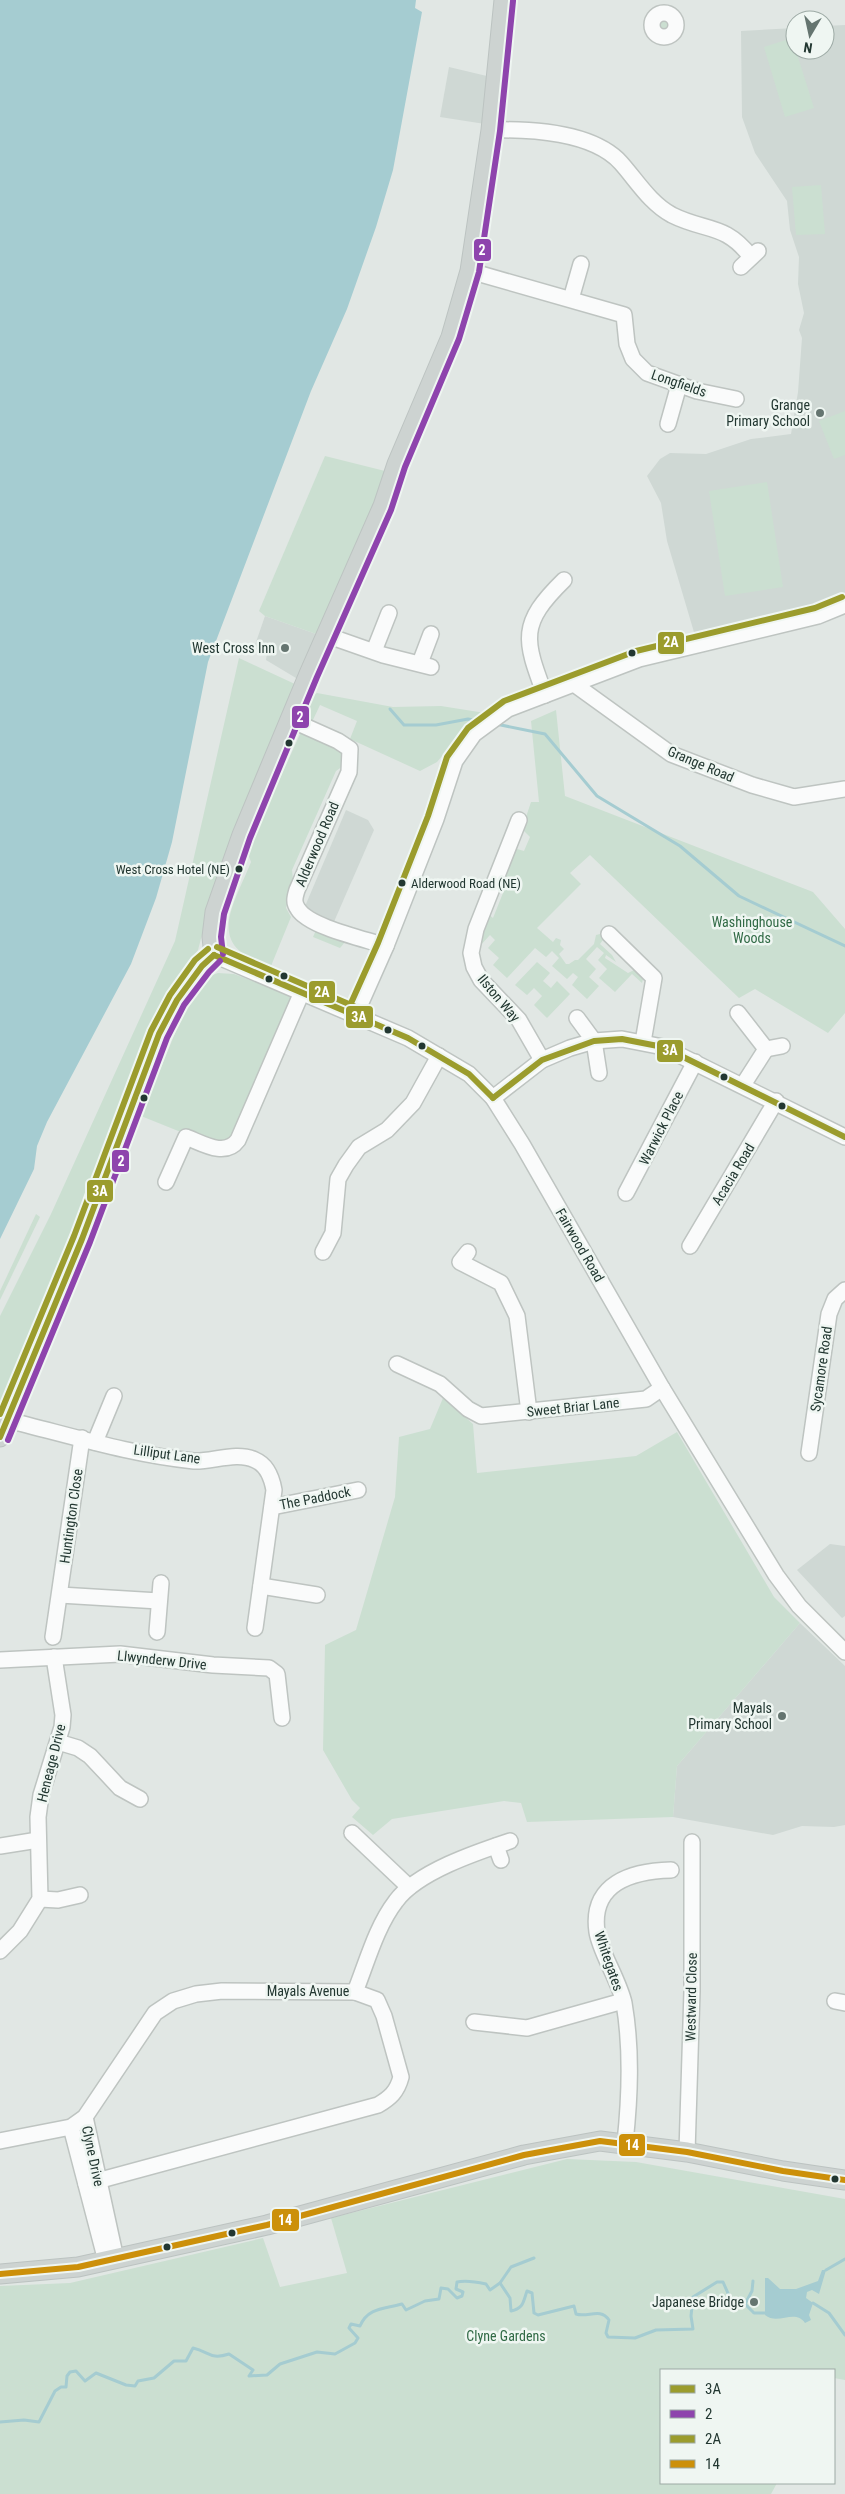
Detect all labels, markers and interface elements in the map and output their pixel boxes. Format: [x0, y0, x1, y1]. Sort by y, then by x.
north arrow [785, 10, 835, 60]
text: N [802, 39, 813, 56]
line badge: 2 [473, 238, 492, 262]
text: 2 [478, 242, 486, 258]
street label: Longfields [649, 366, 709, 400]
place label: Grange Primary School [726, 397, 810, 429]
marker: Grange Primary School [814, 407, 826, 419]
line badge: 2A [657, 631, 685, 655]
text: 2A [663, 634, 679, 650]
place label: West Cross Inn [192, 640, 275, 656]
marker: West Cross Inn [279, 642, 291, 654]
unlabelled marker [627, 648, 637, 658]
line badge: 2 [291, 705, 310, 729]
text: 2 [296, 709, 304, 725]
unlabelled marker [284, 738, 294, 748]
street label: Grange Road [665, 743, 737, 785]
street label: Alderwood Road [292, 799, 342, 889]
place label: West Cross Hotel (NE) [116, 862, 230, 877]
marker: West Cross Hotel (NE) [234, 864, 244, 874]
place label: Alderwood Road (NE) [411, 876, 521, 891]
marker: Alderwood Road (NE) [397, 878, 407, 888]
park label: Washinghouse Woods [712, 914, 793, 946]
unlabelled marker [279, 971, 289, 981]
street label: Ilston Way [475, 971, 524, 1025]
unlabelled marker [264, 974, 274, 984]
line badge: 2A [308, 980, 336, 1004]
text: 2A [314, 984, 330, 1000]
line badge: 3A [345, 1005, 374, 1029]
text: 3A [351, 1009, 367, 1025]
unlabelled marker [383, 1025, 393, 1035]
line badge: 3A [656, 1039, 684, 1063]
unlabelled marker [417, 1041, 427, 1051]
text: 3A [662, 1042, 678, 1058]
unlabelled marker [719, 1072, 729, 1082]
street label: Warwick Place [636, 1088, 687, 1168]
unlabelled marker [139, 1093, 149, 1103]
unlabelled marker [777, 1101, 787, 1111]
street label: Acacia Road [708, 1140, 758, 1208]
line badge: 2 [111, 1149, 130, 1173]
text: 2 [117, 1153, 125, 1169]
line badge: 3A [86, 1179, 114, 1203]
text: 3A [92, 1183, 108, 1199]
street label: Fairwood Road [553, 1205, 607, 1285]
street label: Sycamore Road [807, 1325, 835, 1413]
street label: Sweet Briar Lane [526, 1394, 620, 1420]
street label: Lilliput Lane [133, 1441, 202, 1467]
street label: Huntington Close [56, 1467, 86, 1564]
street label: The Paddock [278, 1483, 352, 1513]
street label: Llwynderw Drive [117, 1647, 208, 1673]
place label: Mayals Primary School [688, 1700, 772, 1732]
marker: Mayals Primary School [776, 1710, 788, 1722]
street label: Heneage Drive [34, 1722, 69, 1804]
street label: Whitegates [591, 1929, 627, 1993]
street label: Westward Close [682, 1952, 700, 2042]
street label: Mayals Avenue [267, 1983, 350, 1999]
street label: Clyne Drive [79, 2124, 107, 2188]
line badge: 14 [618, 2133, 646, 2157]
text: 14 [625, 2137, 639, 2153]
unlabelled marker [830, 2174, 840, 2184]
line badge: 14 [271, 2208, 300, 2232]
text: 14 [278, 2212, 292, 2228]
unlabelled marker [227, 2228, 237, 2238]
unlabelled marker [162, 2242, 172, 2252]
place label: Japanese Bridge [652, 2294, 744, 2310]
marker: Japanese Bridge [748, 2296, 760, 2308]
park label: Clyne Gardens [466, 2328, 546, 2344]
legend [660, 2369, 835, 2484]
text: 3A [705, 2380, 721, 2398]
text: 2 [705, 2405, 712, 2423]
text: 2A [705, 2430, 721, 2448]
text: 14 [705, 2455, 720, 2473]

